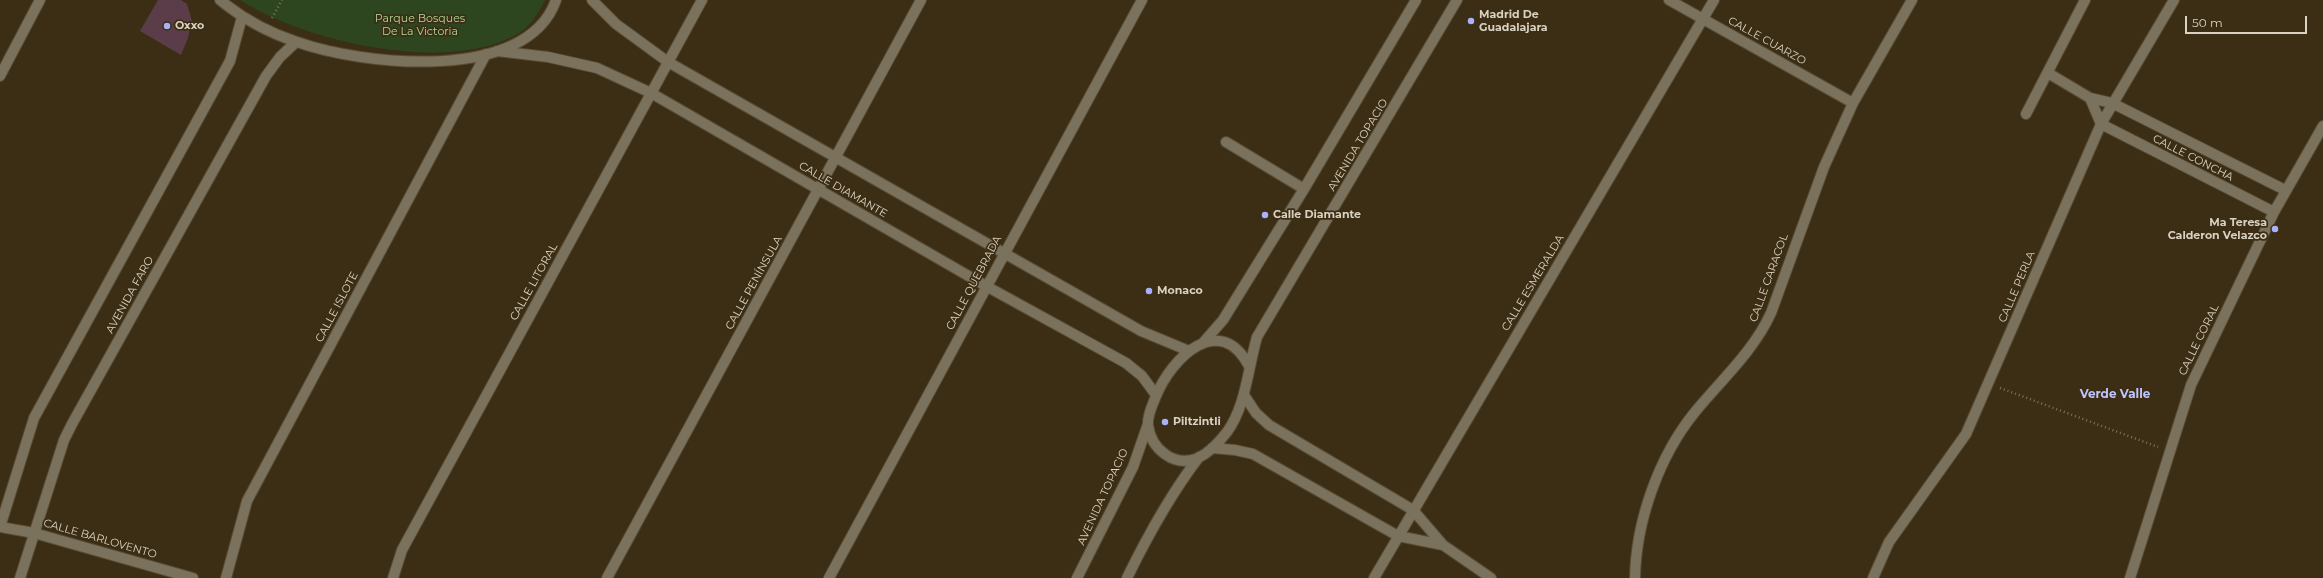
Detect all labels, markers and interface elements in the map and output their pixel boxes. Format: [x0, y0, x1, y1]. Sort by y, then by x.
place label: Madrid De Guadalajara [1479, 8, 1548, 34]
scale bar [2187, 8, 2309, 34]
park label: Parque Bosques De La Victoria [375, 12, 465, 38]
street label: CALLE CUARZO [1726, 14, 1808, 68]
text: 50 m [2192, 15, 2223, 30]
marker: Madrid De Guadalajara [1466, 16, 1476, 26]
place label: Oxxo [175, 19, 204, 33]
marker: Oxxo [162, 21, 172, 31]
street label: AVENIDA TOPACIO [1325, 96, 1391, 194]
street label: CALLE CONCHA [2150, 132, 2236, 184]
street label: CALLE DIAMANTE [796, 159, 890, 221]
place label: Calle Diamante [1273, 208, 1361, 222]
marker: Calle Diamante [1260, 210, 1270, 220]
place label: Ma Teresa Calderon Velazco [2168, 216, 2267, 242]
marker: Ma Teresa Calderon Velazco [2270, 224, 2280, 234]
street label: CALLE CARACOL [1747, 232, 1791, 324]
street label: CALLE ESMERALDA [1499, 233, 1567, 333]
street label: CALLE PENÍNSULA [723, 234, 785, 332]
street label: CALLE QUEBRADA [944, 234, 1004, 332]
street label: CALLE LITORAL [507, 241, 561, 323]
street label: CALLE PERLA [1996, 249, 2038, 325]
street label: AVENIDA FARO [103, 254, 157, 336]
street label: CALLE ISLOTE [313, 270, 361, 344]
place label: Monaco [1157, 284, 1203, 298]
marker: Monaco [1144, 286, 1154, 296]
street label: CALLE CORAL [2176, 302, 2222, 378]
district label: Verde Valle [2080, 387, 2150, 401]
place label: Piltzintli [1173, 415, 1221, 429]
marker: Piltzintli [1160, 417, 1170, 427]
street label: AVENIDA TOPACIO [1075, 446, 1131, 548]
street label: CALLE BARLOVENTO [42, 516, 158, 562]

